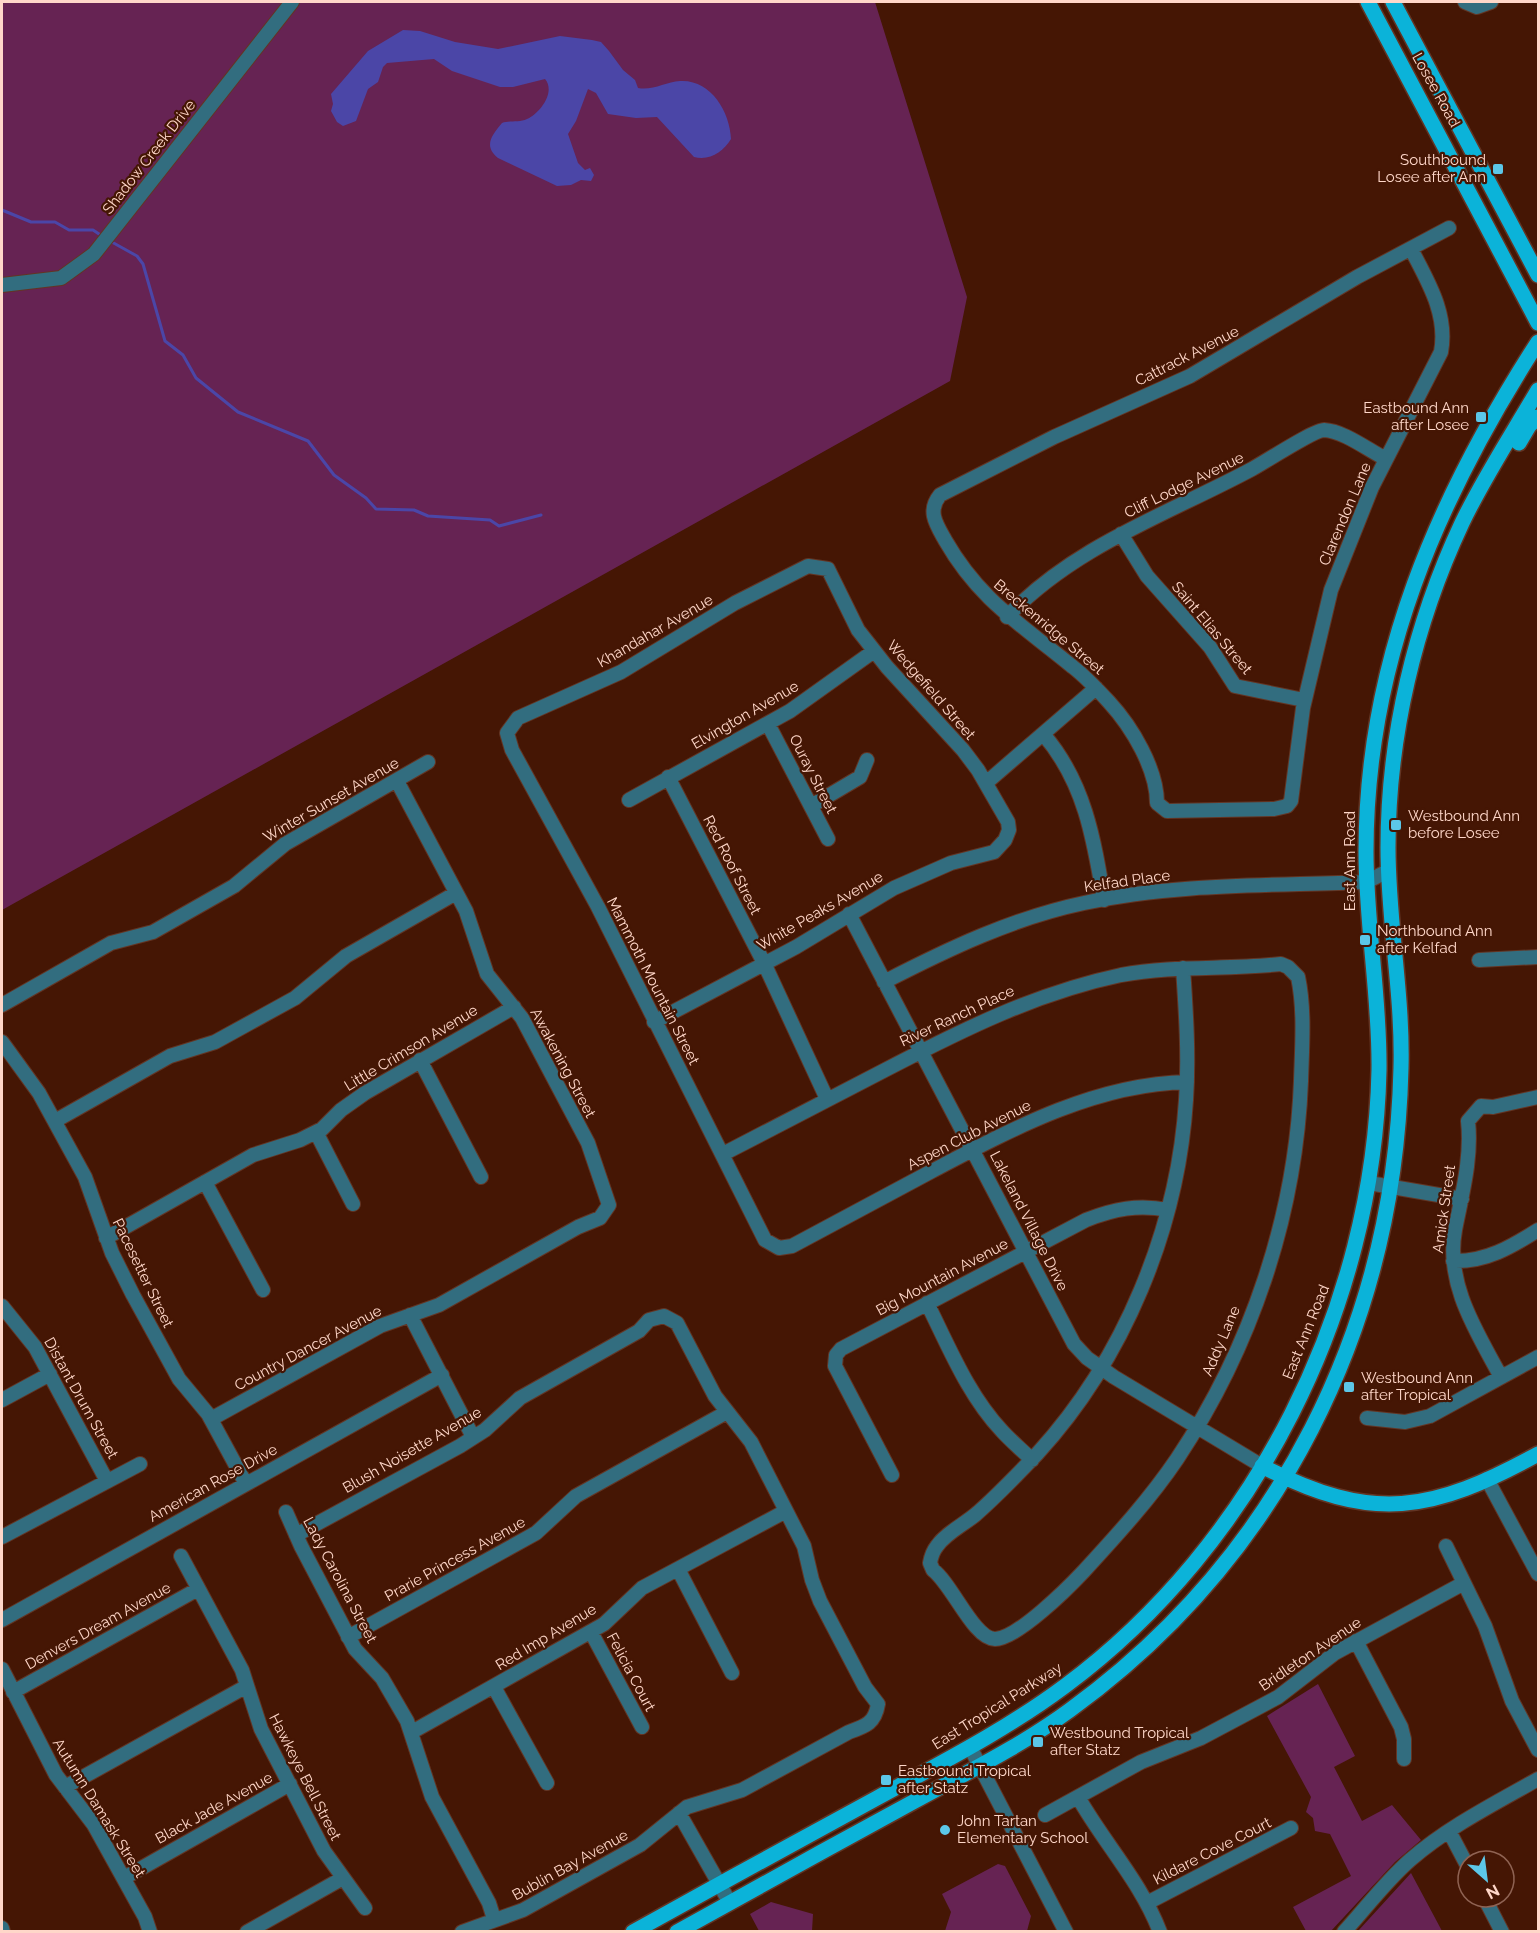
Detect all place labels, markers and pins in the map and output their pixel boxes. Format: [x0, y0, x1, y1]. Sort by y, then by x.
place label: Southbound Losee after Ann [1377, 151, 1486, 186]
marker: Southbound Losee after Ann [1491, 162, 1505, 176]
place label: Eastbound Ann after Losee [1363, 399, 1469, 434]
marker: Eastbound Ann after Losee [1474, 410, 1488, 424]
place label: Westbound Ann before Losee [1408, 807, 1520, 842]
marker: Westbound Ann before Losee [1389, 818, 1403, 832]
place label: Northbound Ann after Kelfad [1377, 922, 1493, 957]
marker: Northbound Ann after Kelfad [1358, 933, 1372, 947]
place label: Westbound Ann after Tropical [1361, 1369, 1473, 1404]
marker: Westbound Ann after Tropical [1342, 1380, 1356, 1394]
place label: Westbound Tropical after Statz [1050, 1724, 1190, 1759]
marker: Westbound Tropical after Statz [1031, 1735, 1045, 1749]
place label: Eastbound Tropical after Statz [898, 1762, 1032, 1797]
marker: Eastbound Tropical after Statz [879, 1773, 893, 1787]
place label: John Tartan Elementary School [957, 1812, 1089, 1847]
marker: John Tartan Elementary School [938, 1823, 952, 1837]

